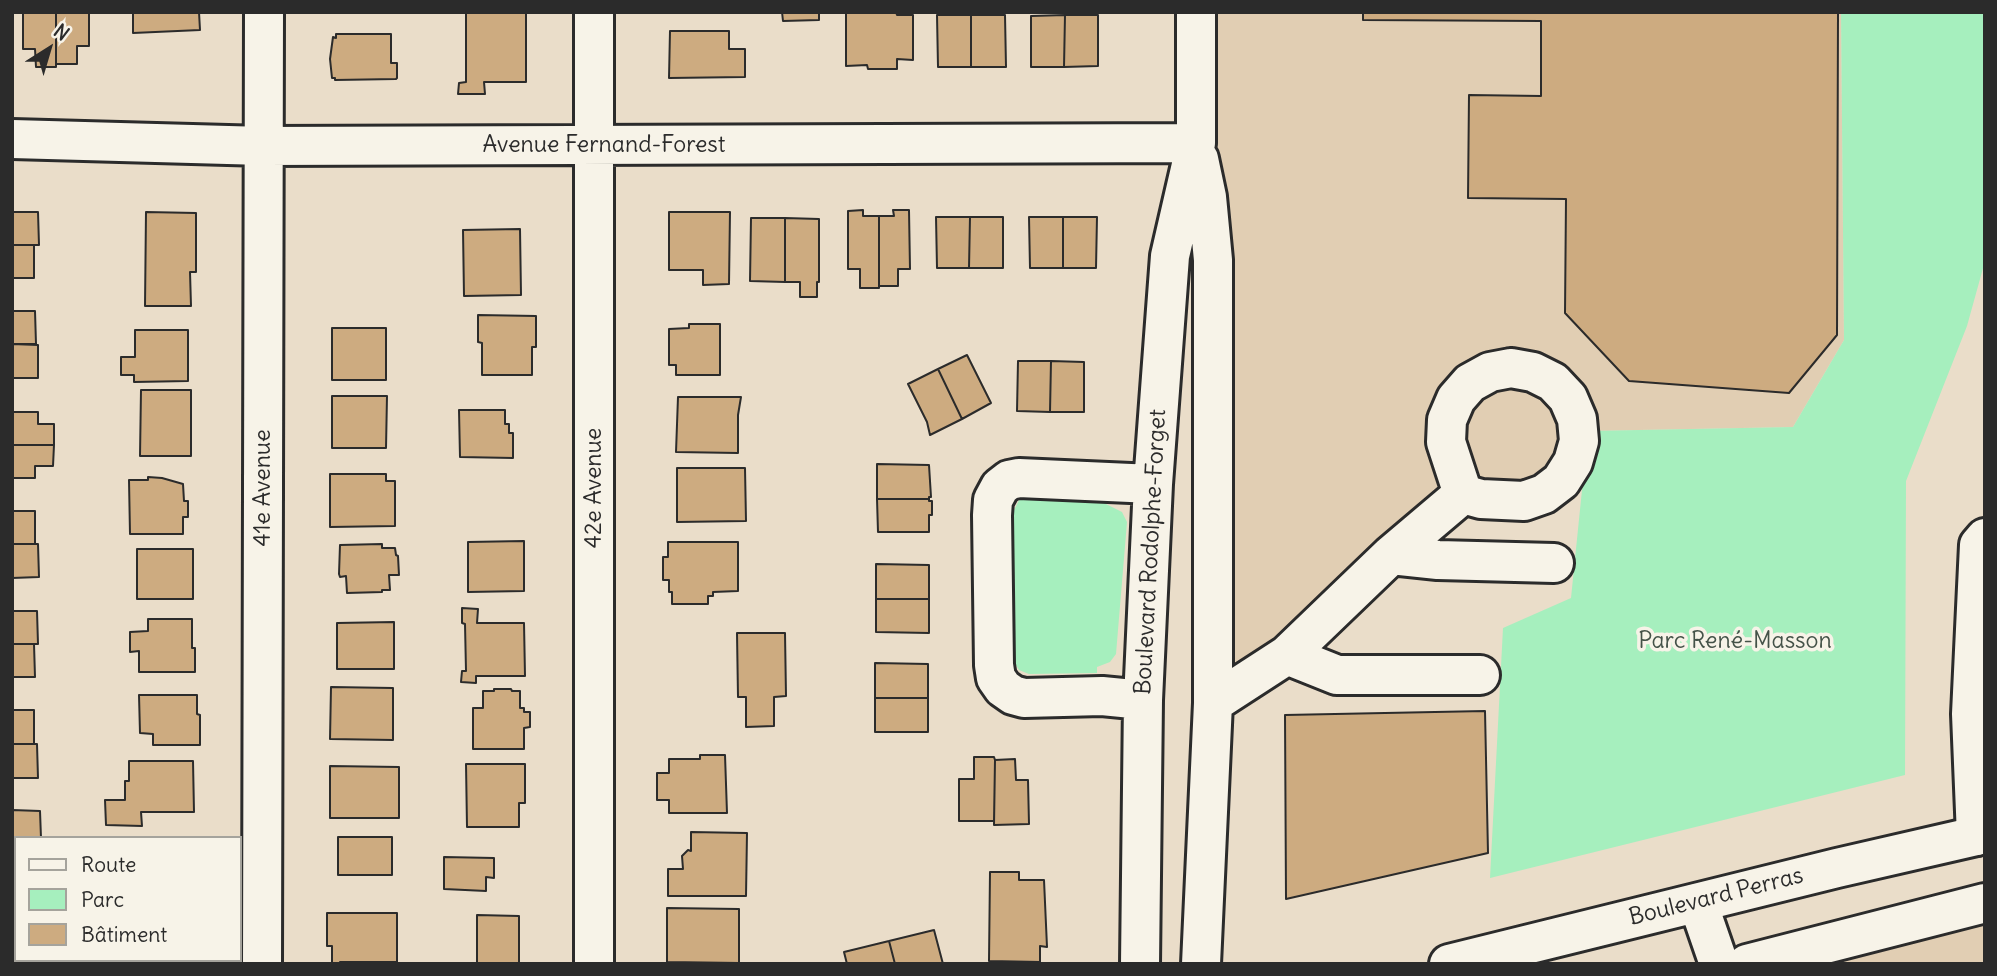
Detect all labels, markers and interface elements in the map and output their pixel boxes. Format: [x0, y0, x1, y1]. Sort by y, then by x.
north arrow [14, 14, 84, 84]
text: N [49, 19, 74, 46]
street label: Avenue Fernand-Forest [482, 131, 726, 159]
street label: Boulevard Rodolphe-Forget [1130, 409, 1172, 695]
street label: 42e Avenue [580, 428, 608, 548]
street label: 41e Avenue [249, 429, 277, 547]
park label: Parc René-Masson [1638, 627, 1832, 655]
legend [14, 836, 242, 962]
text: Route [81, 851, 136, 878]
street label: Boulevard Perras [1626, 862, 1806, 932]
text: Parc [81, 886, 124, 913]
text: Bâtiment [81, 921, 167, 948]

